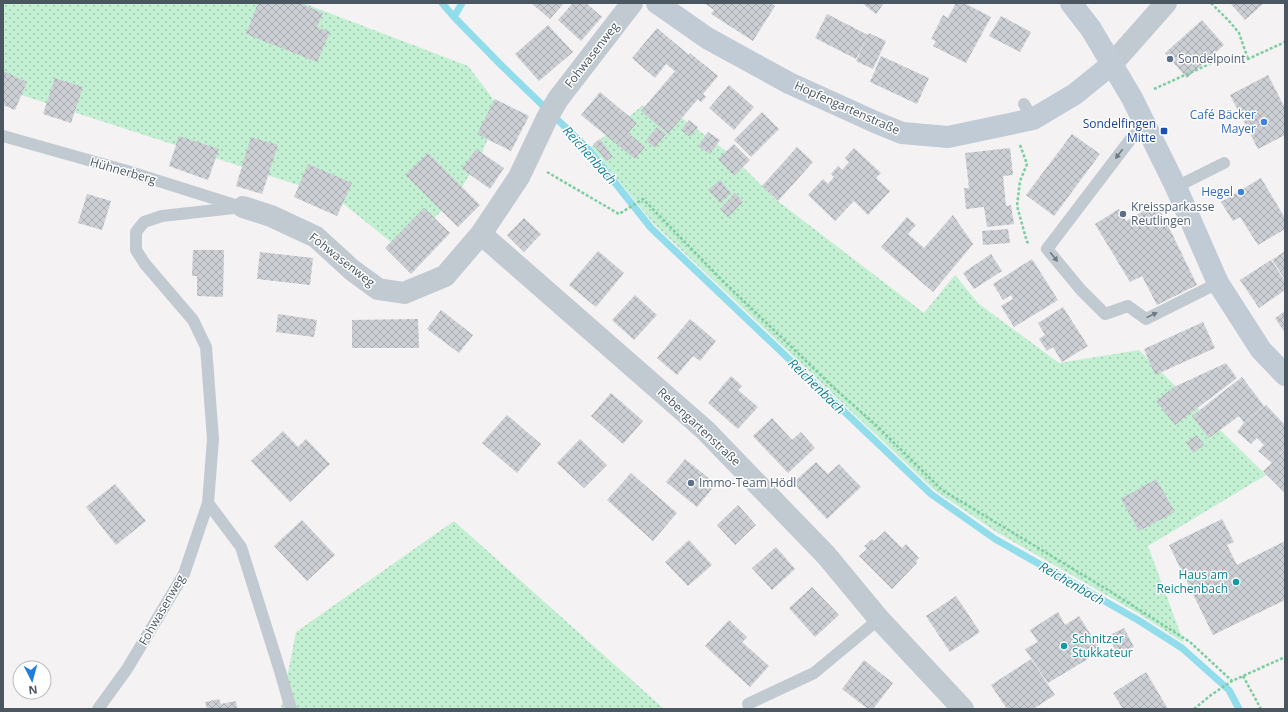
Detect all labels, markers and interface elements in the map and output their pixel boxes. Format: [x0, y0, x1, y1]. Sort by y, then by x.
street label: Fohwasenweg [561, 18, 623, 91]
place label: Sondelpoint [1178, 50, 1246, 67]
marker: Sondelpoint [1165, 54, 1175, 64]
street label: Hopfengartenstraße [792, 77, 903, 139]
place label: Café Bäcker Mayer [1190, 106, 1256, 137]
place label: Sondelfingen Mitte [1083, 115, 1156, 146]
marker: Café Bäcker Mayer [1259, 117, 1269, 127]
water label: Reichenbach [559, 122, 621, 188]
marker: Sondelfingen Mitte [1159, 126, 1169, 136]
one-way arrow [1115, 149, 1123, 160]
street label: Hühnerberg [88, 153, 159, 188]
place label: Hegel [1201, 183, 1233, 200]
marker: Hegel [1236, 187, 1246, 197]
place label: Kreissparkasse Reutlingen [1131, 198, 1215, 229]
marker: Kreissparkasse Reutlingen [1118, 209, 1128, 219]
street label: Fohwasenweg [306, 229, 379, 291]
one-way arrow [1050, 252, 1059, 263]
one-way arrow [1147, 312, 1158, 318]
water label: Reichenbach [785, 354, 849, 418]
street label: Rebengartenstraße [654, 384, 745, 470]
place label: Immo-Team Hödl [699, 474, 796, 491]
marker: Immo-Team Hödl [686, 478, 696, 488]
water label: Reichenbach [1036, 557, 1108, 609]
place label: Haus am Reichenbach [1157, 566, 1228, 597]
street label: Fohwasenweg [134, 571, 189, 648]
marker: Haus am Reichenbach [1231, 577, 1241, 587]
place label: Schnitzer Stukkateur [1072, 630, 1133, 661]
marker: Schnitzer Stukkateur [1059, 641, 1069, 651]
north arrow [12, 660, 52, 700]
text: N [28, 683, 38, 698]

